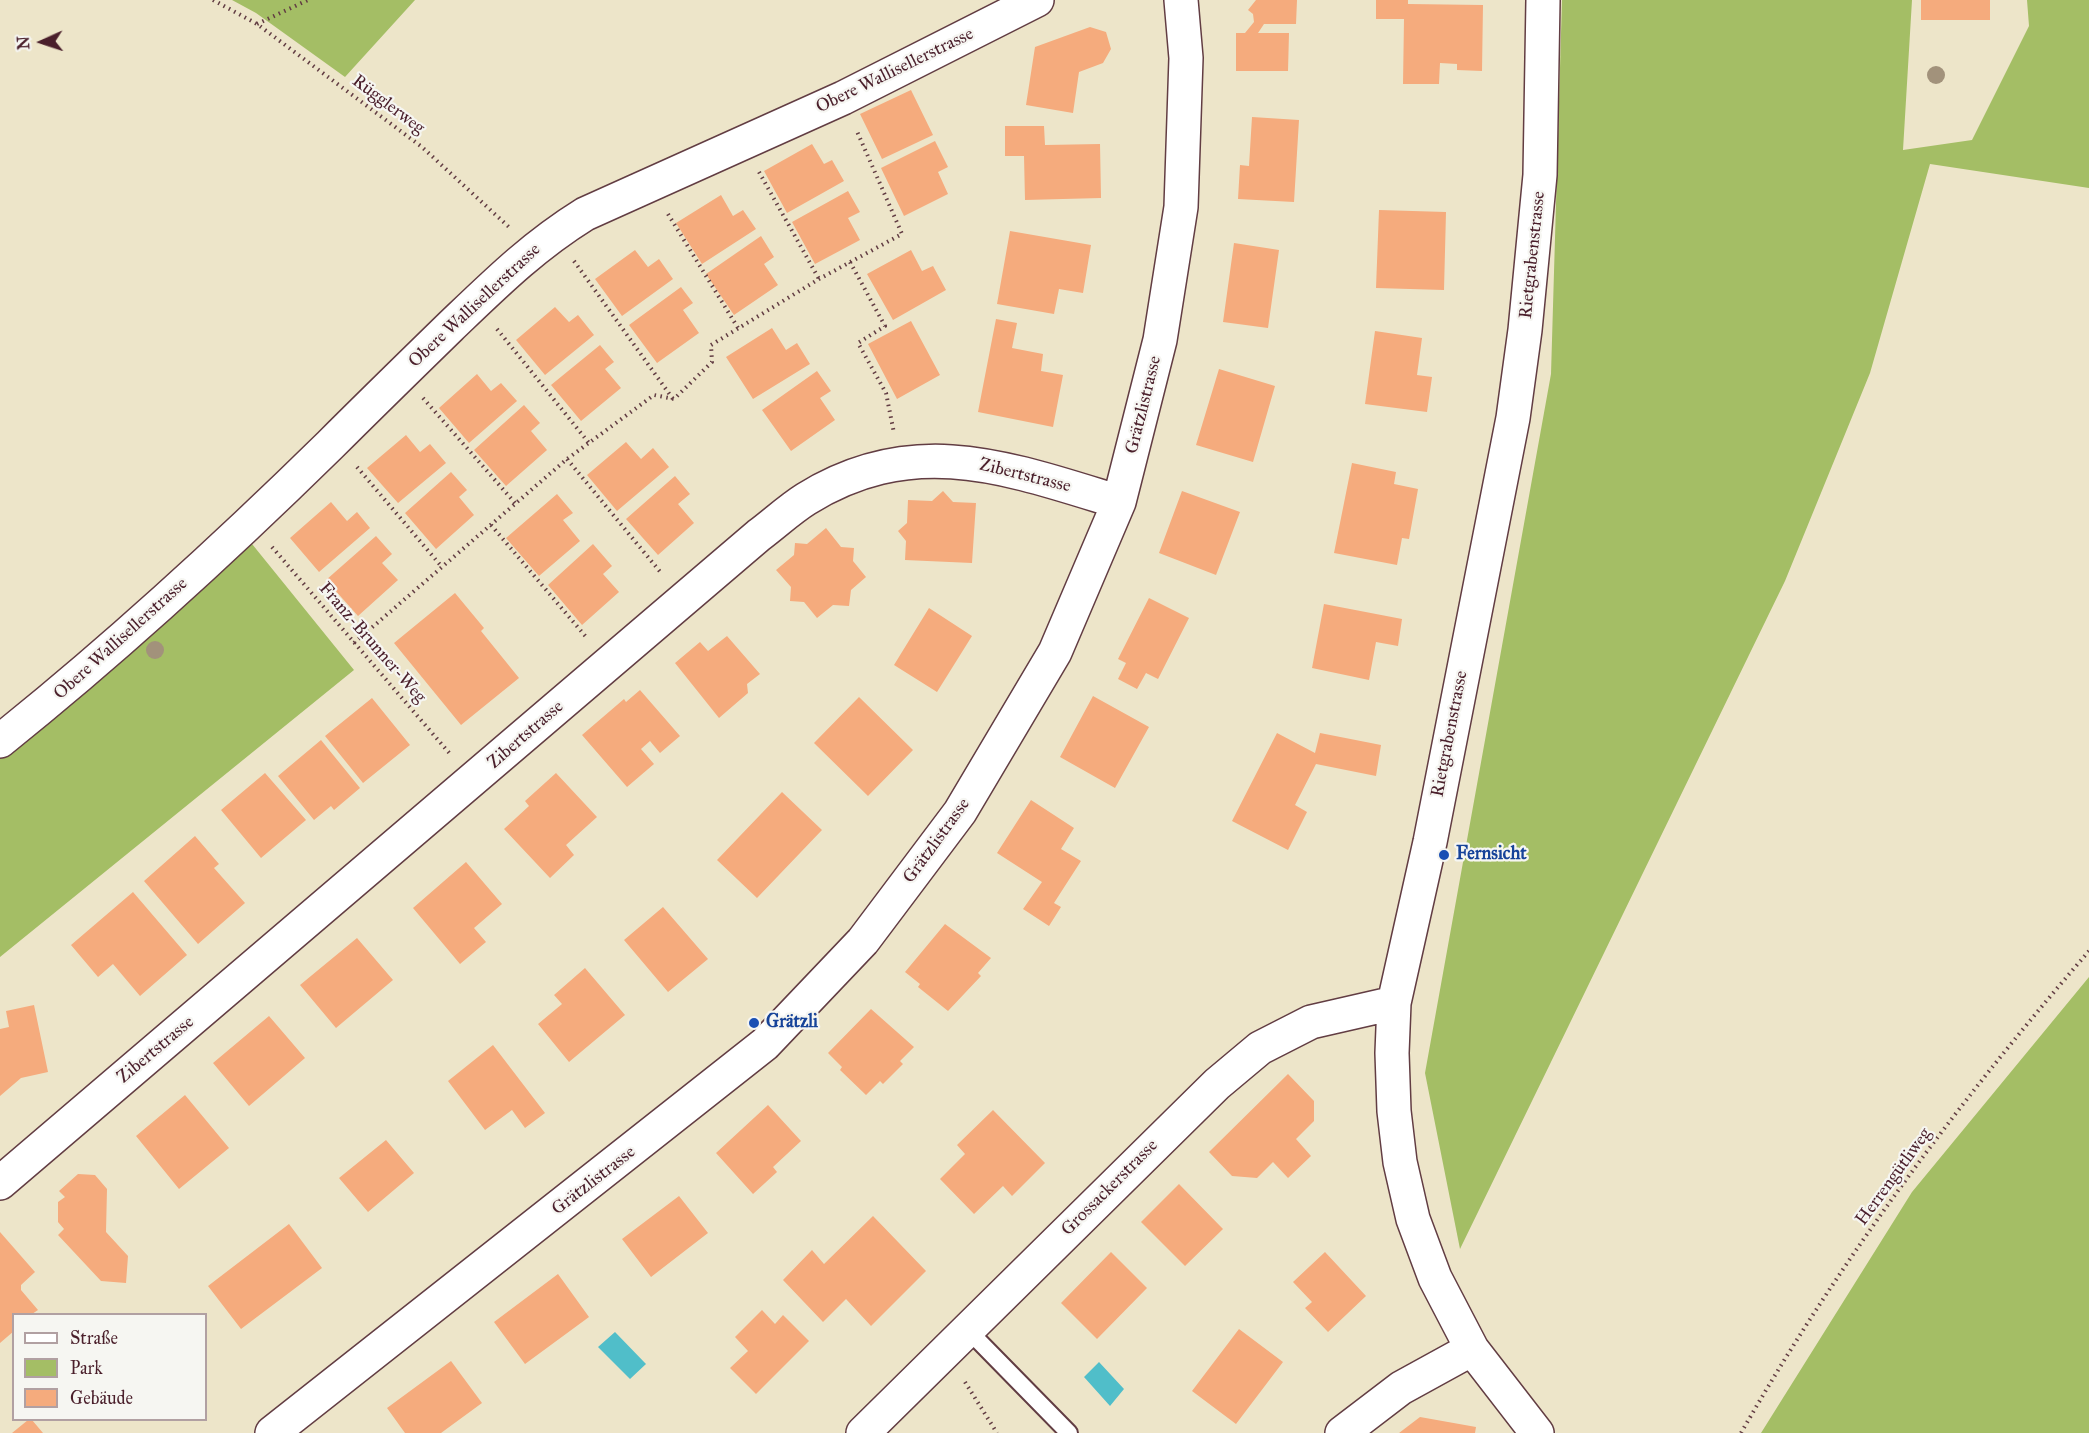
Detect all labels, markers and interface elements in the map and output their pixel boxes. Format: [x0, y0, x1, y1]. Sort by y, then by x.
north arrow [12, 12, 72, 72]
street label: Obere Wallisellerstrasse [813, 24, 977, 118]
text: N [14, 36, 33, 50]
street label: Rügglerweg [347, 71, 429, 139]
street label: Rietgrabenstrasse [1516, 190, 1550, 320]
street label: Obere Wallisellerstrasse [405, 239, 545, 373]
street label: Grätzlistrasse [1121, 354, 1167, 456]
street label: Zibertstrasse [977, 454, 1073, 498]
street label: Obere Wallisellerstrasse [50, 573, 192, 705]
street label: Franz-Brunner-Weg [314, 578, 430, 708]
street label: Rietgrabenstrasse [1427, 669, 1473, 799]
street label: Zibertstrasse [484, 696, 568, 774]
street label: Grätzlistrasse [899, 794, 975, 888]
place label: Fernsicht [1456, 844, 1527, 866]
marker: Fernsicht [1437, 848, 1451, 862]
street label: Zibertstrasse [113, 1012, 199, 1088]
place label: Grätzli [766, 1012, 818, 1034]
marker: Grätzli [747, 1016, 761, 1030]
street label: Herrengütliweg [1851, 1124, 1937, 1230]
street label: Grossackerstrasse [1057, 1135, 1163, 1241]
street label: Grätzlistrasse [548, 1142, 640, 1220]
legend [12, 1313, 207, 1421]
text: Straße [70, 1327, 118, 1349]
text: Park [70, 1357, 103, 1379]
text: Gebäude [70, 1387, 133, 1409]

